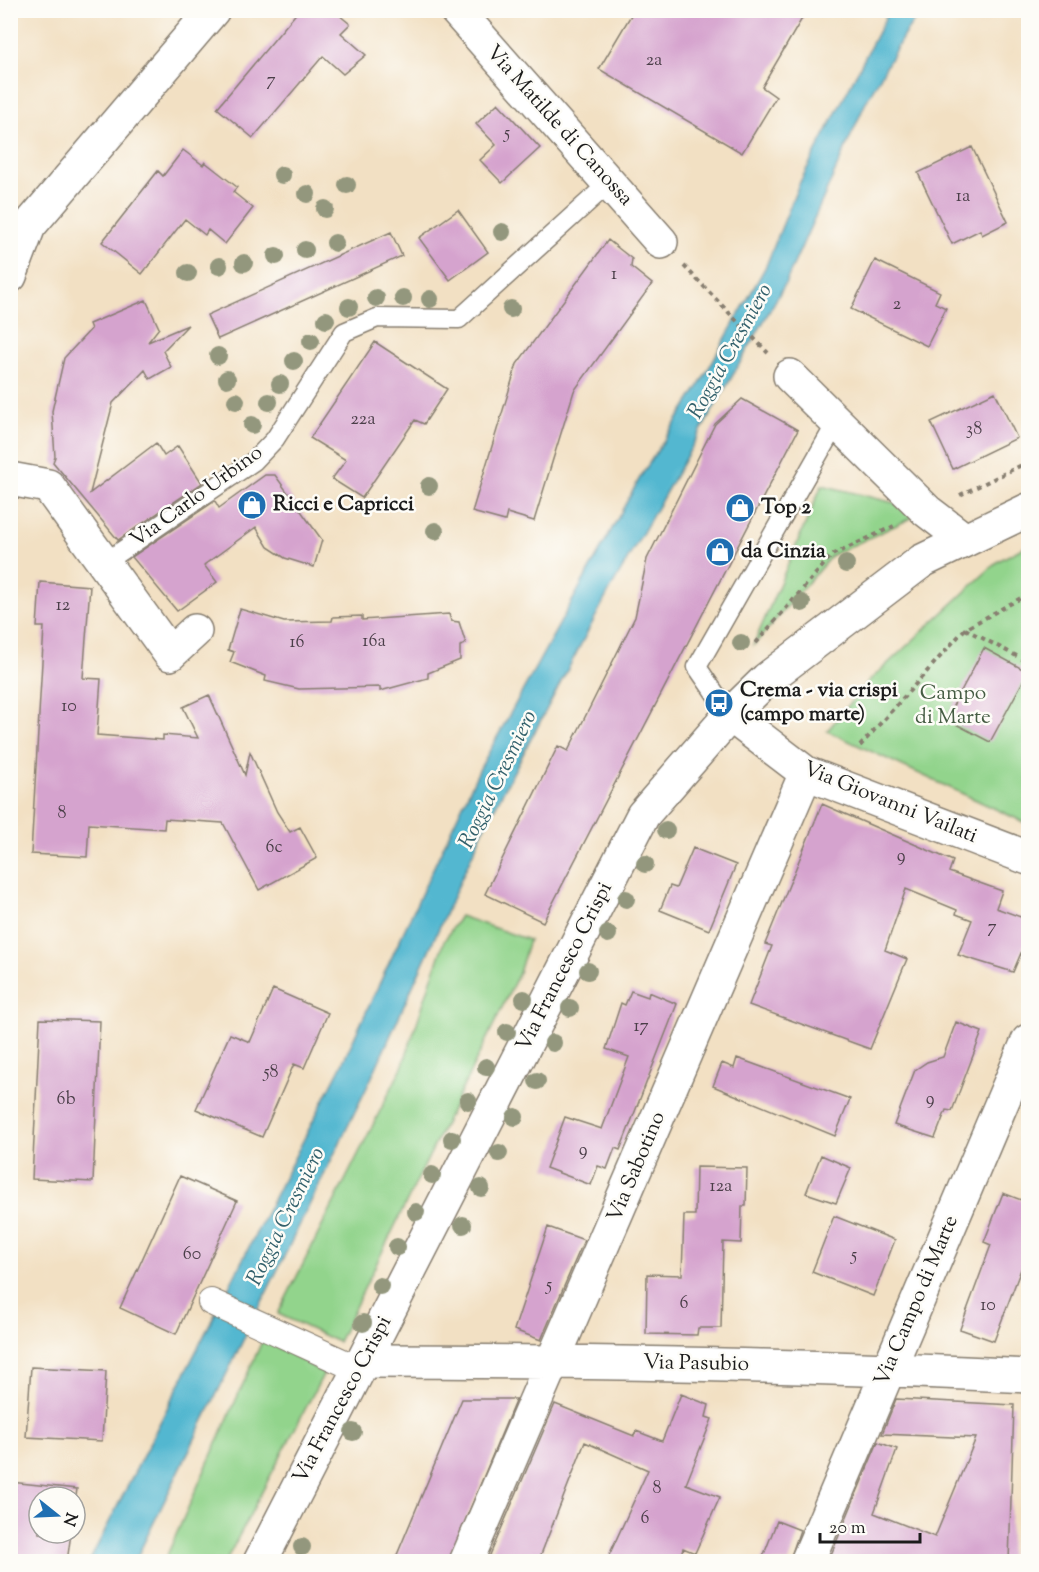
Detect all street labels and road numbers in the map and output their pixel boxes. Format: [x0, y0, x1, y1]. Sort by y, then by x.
street label: Via Matilde di Canossa [478, 39, 640, 213]
street label: Via Carlo Urbino [125, 439, 269, 555]
street label: Via Giovanni Vailati [798, 754, 982, 852]
street label: Via Francesco Crispi [509, 877, 621, 1057]
street label: Via Sabotino [600, 1107, 674, 1227]
street label: Via Campo di Marte [867, 1211, 967, 1391]
street label: Via Francesco Crispi [286, 1311, 400, 1489]
street label: Via Pasubio [643, 1348, 749, 1380]

